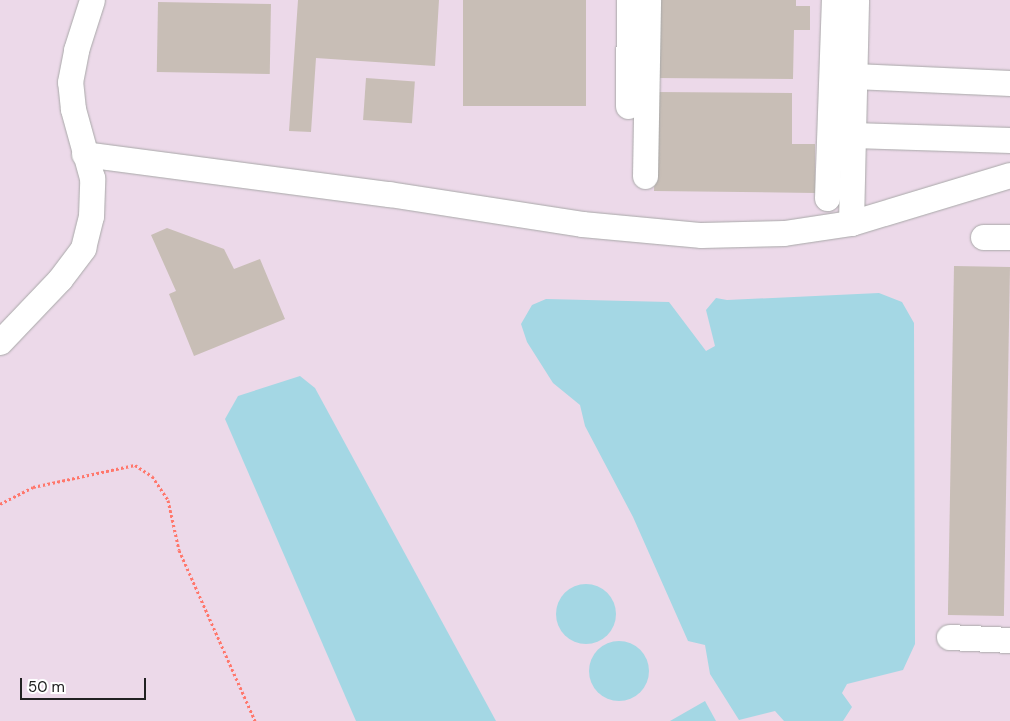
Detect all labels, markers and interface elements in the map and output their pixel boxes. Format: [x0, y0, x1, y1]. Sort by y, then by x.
scale bar [22, 668, 149, 700]
text: 50 m [28, 677, 65, 697]

